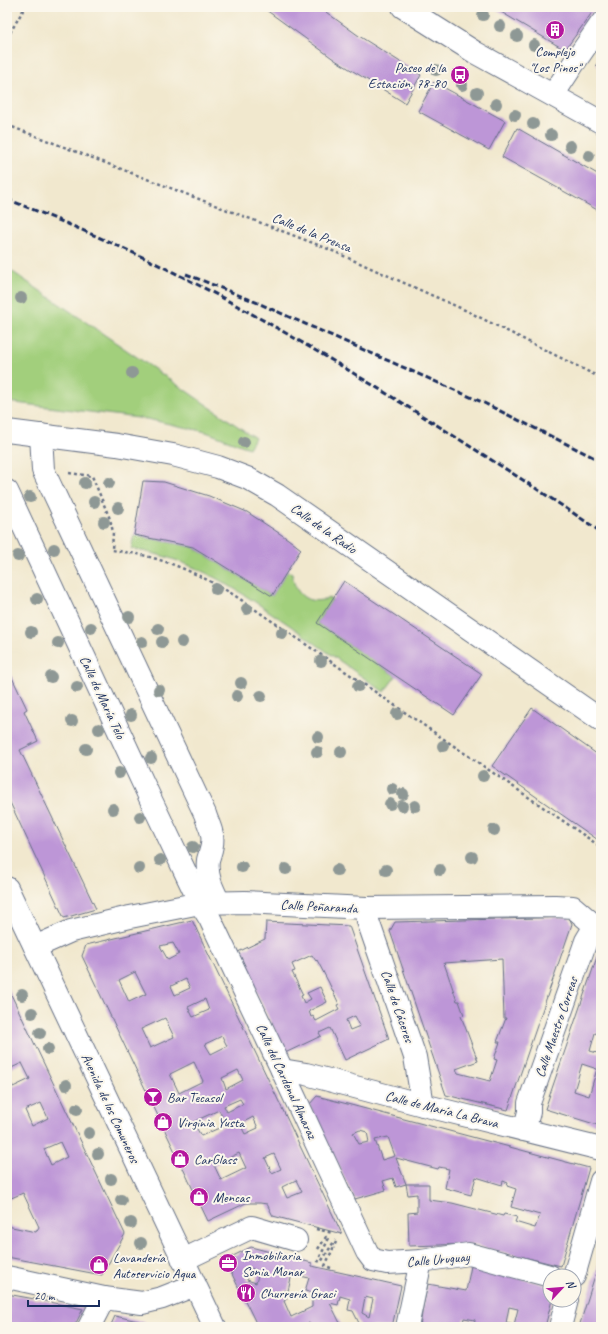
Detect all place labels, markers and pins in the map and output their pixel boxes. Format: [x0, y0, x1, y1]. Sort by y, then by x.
building icon: Complejo "Los Pinos" [544, 19, 566, 41]
place label: Complejo "Los Pinos" [530, 43, 583, 76]
place label: Paseo de la Estación, 78-80 [368, 59, 448, 92]
bus stop icon: Paseo de la Estación, 78-80 [449, 64, 471, 86]
bar icon: Bar Tecasol [142, 1086, 164, 1108]
place label: Bar Tecasol [167, 1089, 224, 1106]
shop icon: Virginia Yusta [152, 1111, 174, 1133]
place label: Virginia Yusta [177, 1114, 245, 1131]
shop icon: CarGlass [169, 1148, 191, 1170]
place label: CarGlass [194, 1151, 237, 1168]
shop icon: Mencas [188, 1186, 210, 1208]
place label: Mencas [213, 1189, 250, 1206]
place label: Inmobiliaria Sonia Monar [242, 1247, 305, 1280]
place label: Lavandería Autoservicio Aqua [113, 1249, 197, 1282]
office icon: Inmobiliaria Sonia Monar [217, 1252, 239, 1274]
shop icon: Lavandería Autoservicio Aqua [88, 1254, 110, 1276]
restaurant icon: Churrería Graci [235, 1282, 257, 1304]
place label: Churrería Graci [260, 1285, 337, 1302]

